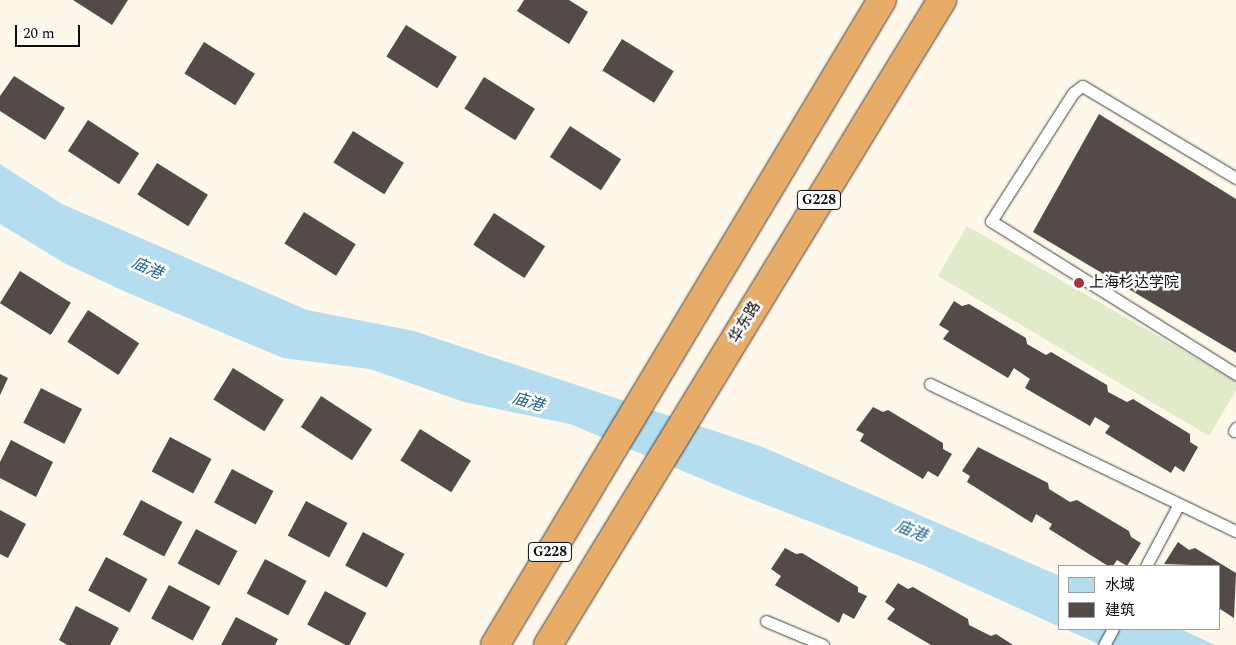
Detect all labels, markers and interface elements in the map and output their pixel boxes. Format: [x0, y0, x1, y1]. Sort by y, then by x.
scale bar [18, 15, 82, 47]
text: 20 m [23, 22, 55, 45]
road number: G228 [796, 188, 842, 212]
water label: 庙港 [128, 253, 166, 283]
place label: 上海杉达学院 [1089, 274, 1179, 292]
marker: 上海杉达学院 [1073, 277, 1085, 289]
street label: 华东路 [726, 298, 764, 346]
water label: 庙港 [510, 388, 546, 416]
water label: 庙港 [893, 516, 929, 546]
road number: G228 [528, 540, 572, 564]
legend [1058, 565, 1221, 630]
text: 水域 [1105, 574, 1135, 597]
text: 建筑 [1105, 599, 1135, 622]

